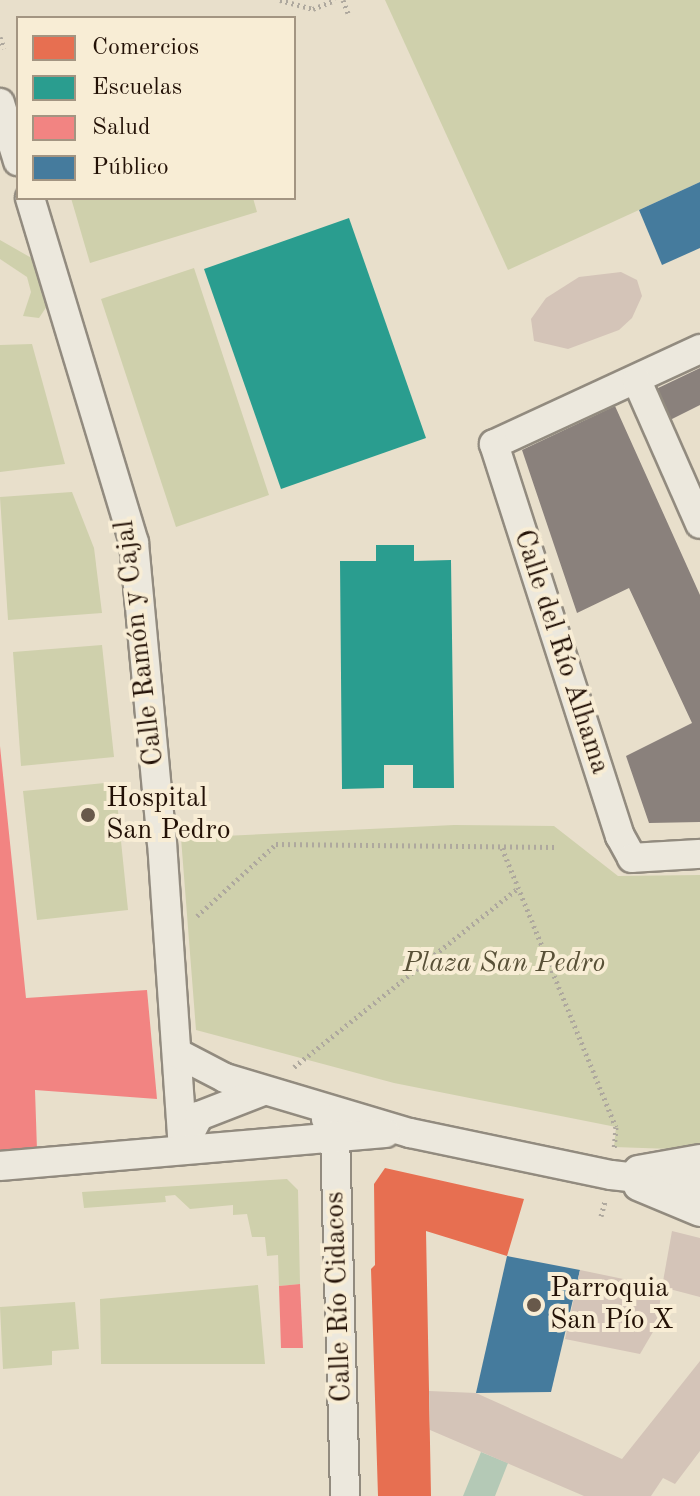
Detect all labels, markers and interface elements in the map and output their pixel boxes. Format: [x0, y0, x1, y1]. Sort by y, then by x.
legend [16, 16, 296, 200]
text: Comercios [92, 36, 199, 60]
text: Escuelas [92, 76, 182, 100]
text: Salud [92, 116, 151, 140]
text: Público [92, 156, 169, 180]
street label: Calle Ramón y Cajal [108, 518, 172, 768]
street label: Calle del Río Alhama [506, 526, 616, 778]
place label: Hospital San Pedro [106, 782, 231, 848]
marker: Hospital San Pedro [77, 804, 99, 826]
park label: Plaza San Pedro [403, 947, 605, 981]
street label: Calle Río Cidacos [319, 1191, 359, 1403]
place label: Parroquia San Pío X [550, 1272, 673, 1338]
marker: Parroquia San Pío X [525, 1296, 543, 1314]

